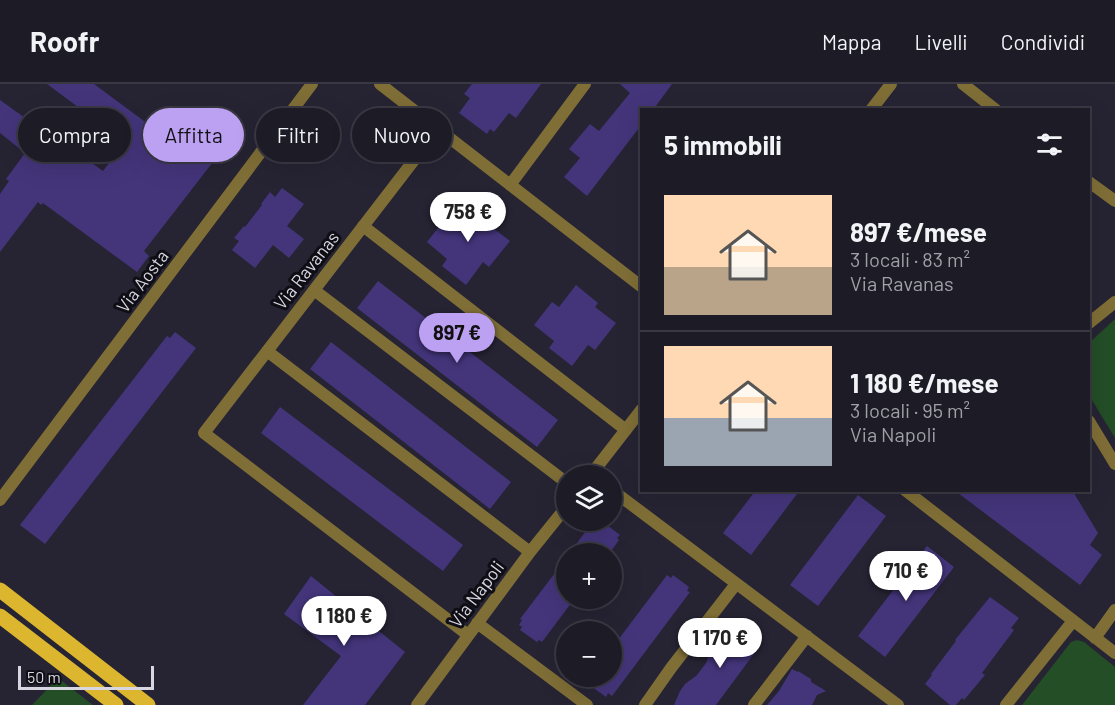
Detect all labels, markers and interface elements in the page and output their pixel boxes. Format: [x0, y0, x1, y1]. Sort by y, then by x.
text: Roofr [30, 24, 99, 58]
text: Mappa [822, 29, 882, 54]
text: Livelli [915, 29, 968, 54]
text: Condividi [1001, 29, 1085, 54]
chip: Compra [18, 108, 131, 162]
chip: Affitta [143, 108, 244, 162]
chip: Filtri [256, 108, 340, 162]
chip: Nuovo [352, 108, 452, 162]
icon: filters [1033, 128, 1066, 161]
text: 5 immobili [664, 129, 782, 160]
pin: 758 € [426, 192, 510, 243]
text: 758 € [444, 199, 492, 223]
text: 897 €/mese [850, 216, 987, 247]
icon: home [712, 219, 784, 291]
street label: Via Ravanas [269, 226, 343, 314]
street label: Via Aosta [111, 245, 173, 317]
text: 3 locali · 83 m² [850, 247, 970, 271]
text: Via Ravanas [850, 271, 954, 295]
pin: 897 € [415, 313, 499, 364]
text: 897 € [433, 320, 481, 344]
text: 1 180 €/mese [850, 367, 999, 398]
icon: home [712, 370, 784, 442]
text: 3 locali · 95 m² [850, 398, 970, 422]
text: Via Napoli [850, 422, 936, 446]
map controls [556, 465, 622, 687]
button: layers [556, 465, 622, 531]
button: + [556, 543, 622, 609]
pin: 710 € [864, 551, 948, 602]
street label: Via Napoli [444, 556, 508, 632]
text: 710 € [883, 558, 929, 582]
pin: 1 180 € [289, 596, 399, 647]
text: 1 180 € [315, 603, 373, 627]
pin: 1 170 € [665, 618, 775, 669]
button: − [556, 621, 622, 687]
text: 1 170 € [692, 625, 748, 649]
scale bar [18, 663, 154, 690]
text: 50 m [27, 667, 61, 686]

